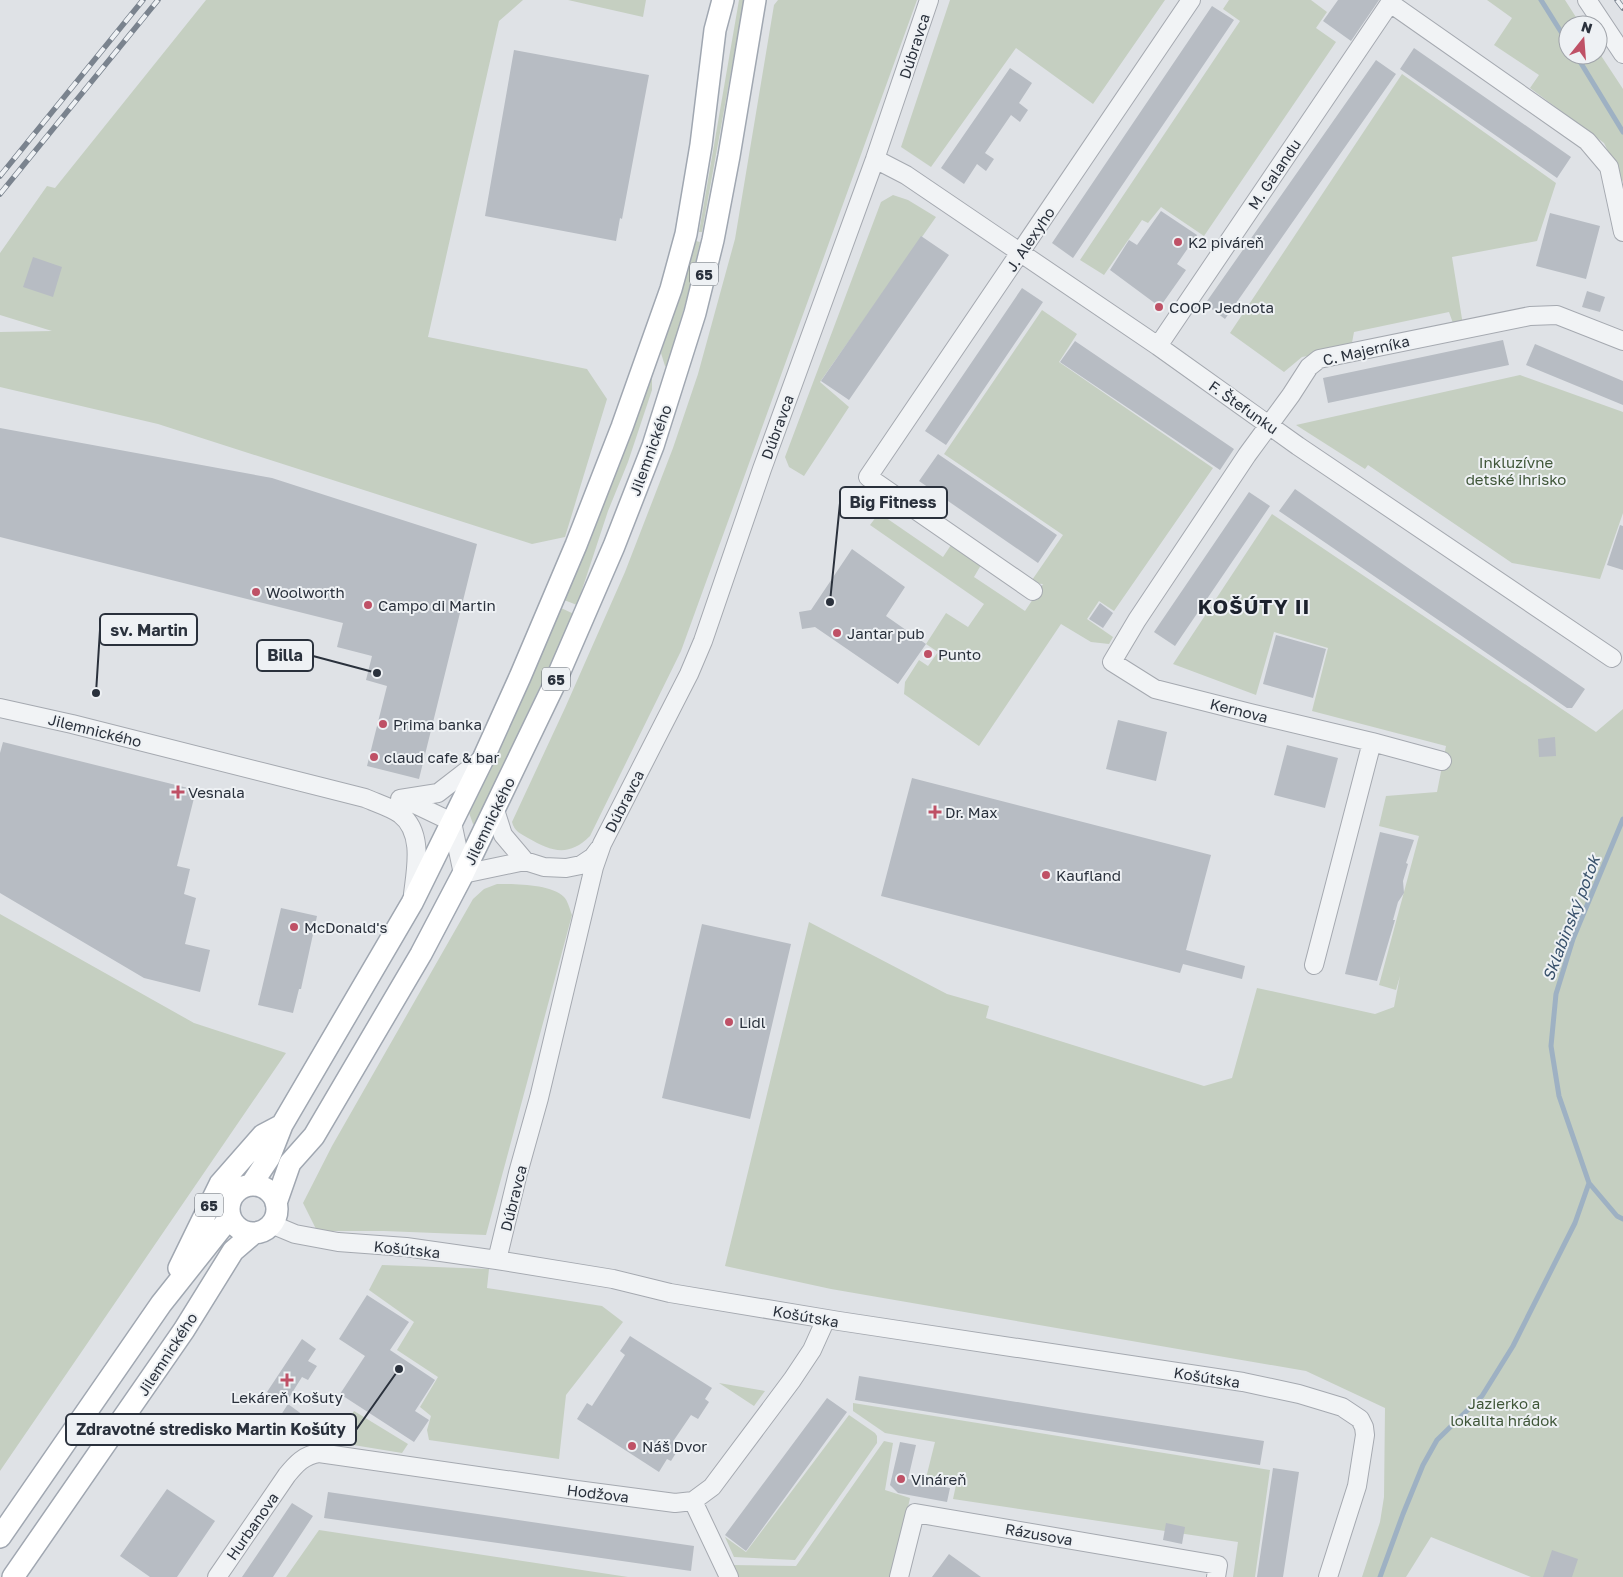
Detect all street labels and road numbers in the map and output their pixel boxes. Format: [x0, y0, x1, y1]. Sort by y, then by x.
street label: Dúbravca [895, 11, 933, 81]
street label: M. Galandu [1244, 135, 1304, 213]
street label: J. Alexyho [1002, 203, 1058, 275]
road number: 65 [690, 262, 718, 286]
street label: C. Majerníka [1321, 331, 1411, 369]
street label: F. Štefunku [1206, 377, 1282, 437]
street label: Dúbravca [757, 392, 797, 462]
street label: Jilemnického [625, 402, 675, 498]
road number: 65 [542, 668, 570, 691]
street label: Kernova [1208, 694, 1270, 726]
street label: Jilemnického [46, 710, 144, 750]
street label: Dúbravca [601, 767, 647, 835]
street label: Jilemnického [460, 774, 518, 868]
street label: Dúbravca [496, 1163, 530, 1233]
road number: 65 [195, 1194, 223, 1216]
street label: Košútska [373, 1237, 441, 1261]
street label: Košútska [772, 1301, 840, 1331]
street label: Jilemnického [133, 1309, 201, 1399]
street label: Košútska [1173, 1363, 1241, 1391]
street label: Hodžova [566, 1480, 630, 1506]
street label: Hurbanova [222, 1489, 282, 1563]
street label: Rázusova [1004, 1519, 1074, 1549]

